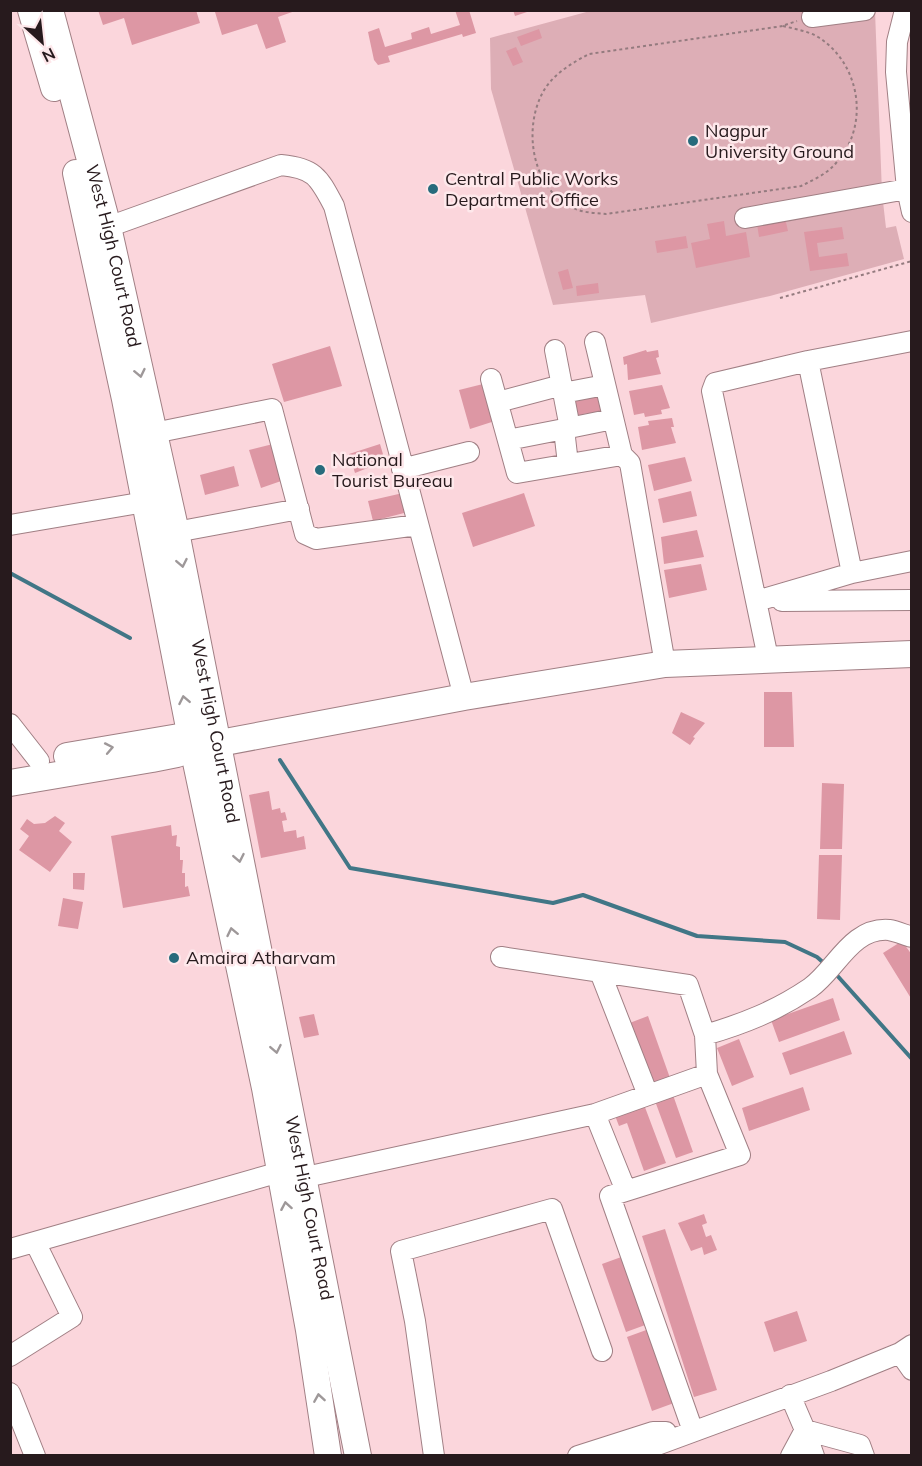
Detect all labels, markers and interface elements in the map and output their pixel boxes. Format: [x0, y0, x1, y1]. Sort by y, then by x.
north arrow [12, 12, 72, 72]
text: N [39, 44, 59, 67]
place label: Nagpur University Ground [705, 119, 854, 163]
marker: Nagpur University Ground [686, 134, 700, 148]
street label: West High Court Road [81, 162, 146, 350]
place label: Central Public Works Department Office [445, 167, 618, 211]
marker: Central Public Works Department Office [426, 182, 440, 196]
one-way arrow [133, 368, 146, 378]
place label: National Tourist Bureau [332, 448, 453, 492]
marker: National Tourist Bureau [313, 463, 327, 477]
one-way arrow [175, 558, 188, 568]
street label: West High Court Road [186, 637, 245, 825]
one-way arrow [178, 695, 191, 705]
one-way arrow [104, 742, 114, 755]
one-way arrow [232, 853, 245, 863]
one-way arrow [226, 927, 239, 937]
place label: Amaira Atharvam [186, 946, 336, 969]
marker: Amaira Atharvam [167, 951, 181, 965]
one-way arrow [269, 1044, 282, 1054]
street label: West High Court Road [280, 1114, 339, 1302]
one-way arrow [280, 1201, 293, 1211]
one-way arrow [314, 1393, 326, 1402]

